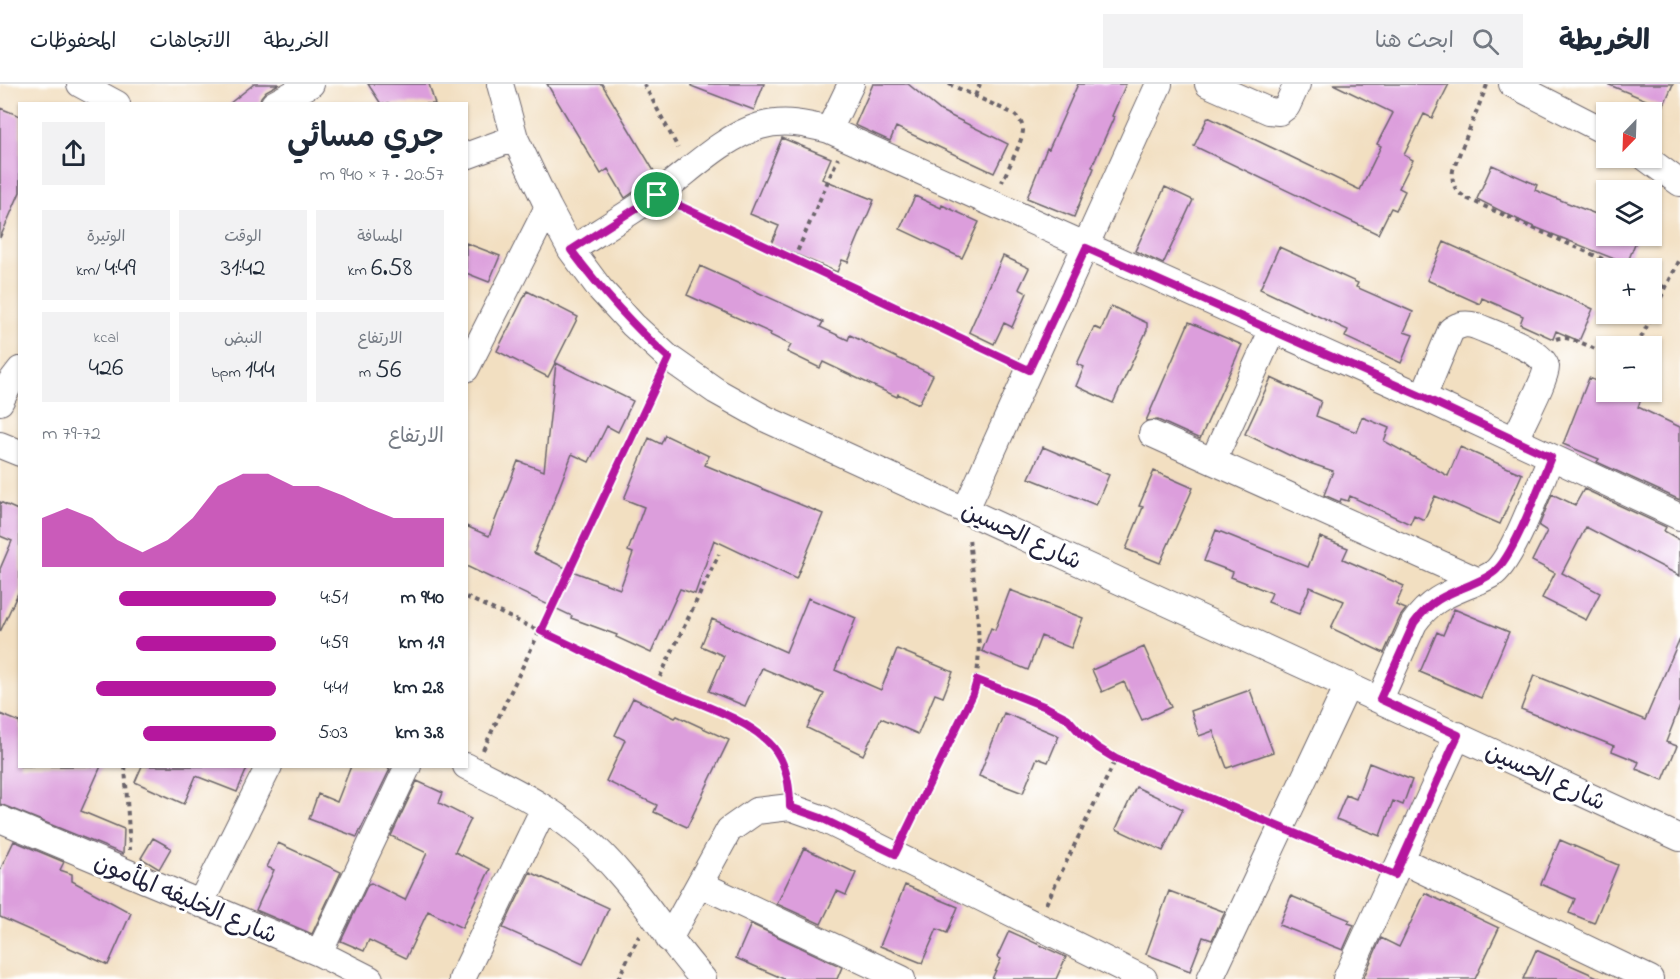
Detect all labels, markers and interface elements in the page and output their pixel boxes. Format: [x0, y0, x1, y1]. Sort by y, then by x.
search box [1103, 14, 1523, 68]
text: الخريطة [1559, 22, 1650, 63]
icon: search [1469, 25, 1502, 58]
text: ابحث هنا [1375, 26, 1454, 58]
text: المحفوظات [30, 27, 116, 57]
text: الاتجاهات [149, 27, 231, 57]
text: الخريطة [264, 27, 329, 57]
north arrow [1596, 102, 1662, 168]
map controls [1596, 102, 1662, 402]
text: جري مسائي [287, 114, 444, 162]
button: share [42, 122, 105, 185]
text: 20:57 · 7 × 940 m [320, 161, 444, 190]
pin [631, 169, 682, 220]
icon: arrive [640, 178, 673, 211]
button: layers [1596, 180, 1662, 246]
text: الوتيرة [87, 225, 125, 249]
text: الوقت [224, 225, 262, 249]
text: المسافة [357, 225, 403, 249]
text: 4:49 [104, 250, 136, 288]
text: 31:42 [221, 250, 265, 288]
text: 6.58 [371, 250, 412, 288]
button: + [1596, 258, 1662, 324]
text: /km [76, 259, 104, 283]
text: km [348, 259, 371, 283]
text: kcal [93, 326, 119, 350]
text: النبض [224, 327, 262, 351]
text: الارتفاع [358, 327, 402, 351]
button: − [1596, 336, 1662, 402]
text: 426 [88, 350, 124, 388]
text: 144 [245, 352, 275, 390]
text: 56 [375, 352, 401, 390]
text: bpm [211, 361, 245, 385]
text: m [359, 361, 375, 385]
text: 72–79 m [42, 420, 101, 449]
text: الارتفاع [388, 423, 444, 452]
street label: شارع الحسين [955, 494, 1087, 580]
text: 4:51 [320, 584, 348, 613]
text: 940 m [401, 584, 444, 613]
text: 4:59 [321, 629, 348, 658]
text: 1.9 km [398, 629, 444, 658]
text: 4:41 [323, 674, 348, 703]
text: 2.8 km [393, 674, 444, 703]
text: 5:03 [318, 719, 348, 748]
text: 3.8 km [395, 719, 444, 748]
street label: شارع الحسين [1479, 735, 1611, 821]
street label: شارع الخليفه المأمون [88, 846, 282, 955]

